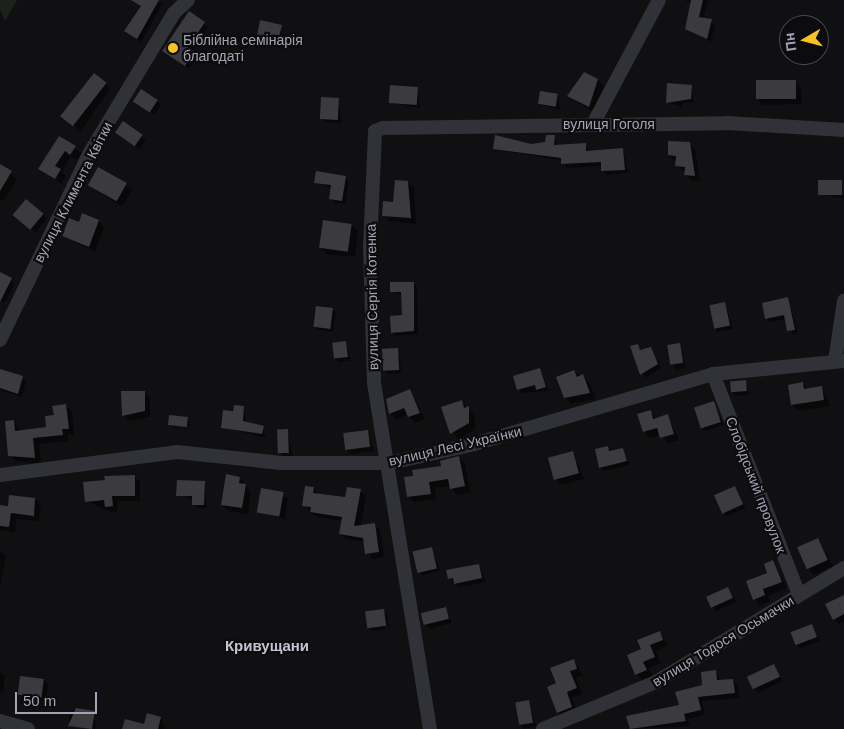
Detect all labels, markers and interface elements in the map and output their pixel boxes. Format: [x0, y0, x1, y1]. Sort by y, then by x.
north arrow [779, 15, 829, 65]
place label: Біблійна семінарія благодаті [183, 32, 303, 64]
text: Пн [781, 32, 799, 52]
marker: Біблійна семінарія благодаті [167, 42, 179, 54]
street label: вулиця Гоголя [563, 116, 655, 132]
street label: вулиця Климента Квітки [30, 119, 116, 265]
street label: вулиця Сергія Котенка [362, 224, 382, 370]
street label: Слобідський провулок [722, 414, 790, 556]
street label: вулиця Лесі Українки [387, 423, 523, 469]
street label: вулиця Тодося Осьмачки [649, 592, 797, 690]
district label: Кривущани [225, 637, 309, 655]
scale bar [18, 682, 100, 714]
text: 50 m [23, 692, 56, 709]

